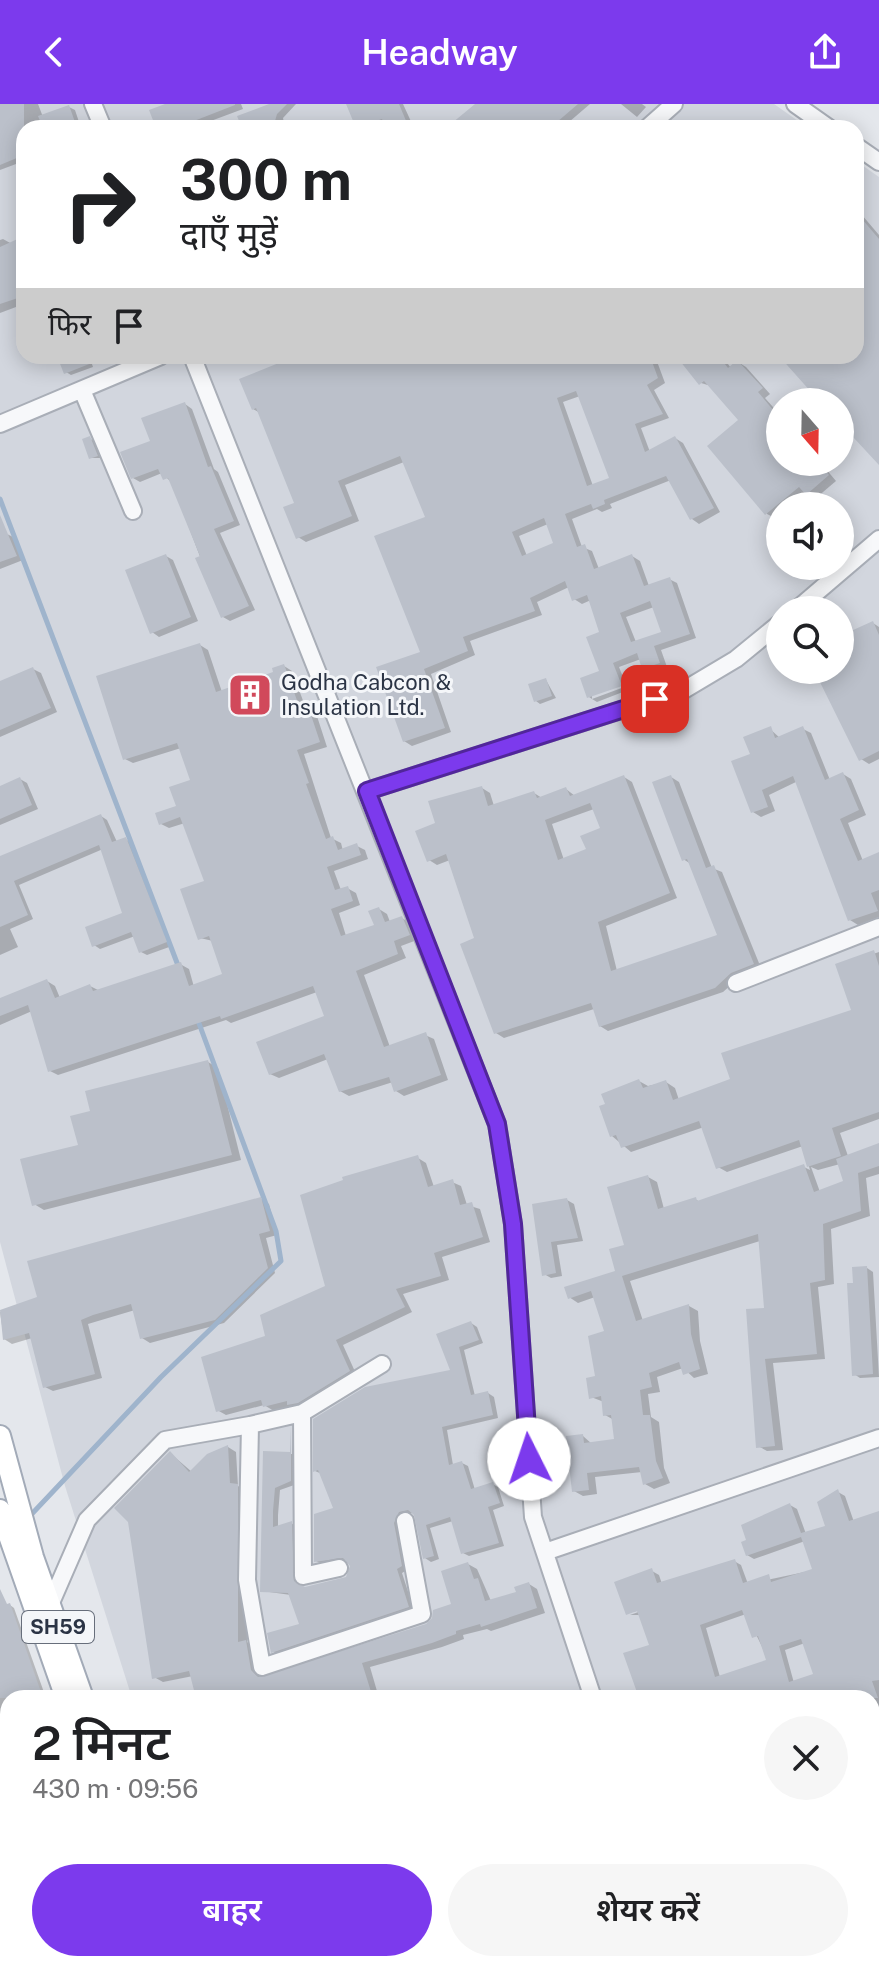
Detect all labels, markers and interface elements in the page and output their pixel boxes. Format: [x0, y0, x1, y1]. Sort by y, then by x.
icon: back [32, 30, 76, 74]
icon: share [803, 30, 847, 74]
text: Headway [361, 31, 518, 73]
text: 300 m [180, 147, 352, 213]
icon: right [48, 152, 152, 256]
text: दाएँ मुड़ें [180, 214, 278, 256]
icon: arrive [107, 304, 151, 348]
text: फिर [48, 306, 91, 342]
north arrow [766, 388, 854, 476]
map controls [766, 388, 854, 684]
button: sound [766, 492, 854, 580]
button: search [766, 596, 854, 684]
pin [621, 665, 689, 733]
place label: Godha Cabcon & Insulation Ltd. [281, 669, 451, 720]
building icon: Godha Cabcon & Insulation Ltd. [226, 671, 274, 719]
icon: arrive [633, 677, 677, 721]
position arrow [487, 1417, 571, 1501]
road number: SH59 [22, 1611, 94, 1643]
text: 2 मिनट [32, 1714, 170, 1771]
button: close [764, 1716, 848, 1800]
text: 430 m · 09:56 [32, 1773, 198, 1804]
button: बाहर [32, 1864, 432, 1956]
button: शेयर करें [448, 1864, 848, 1956]

